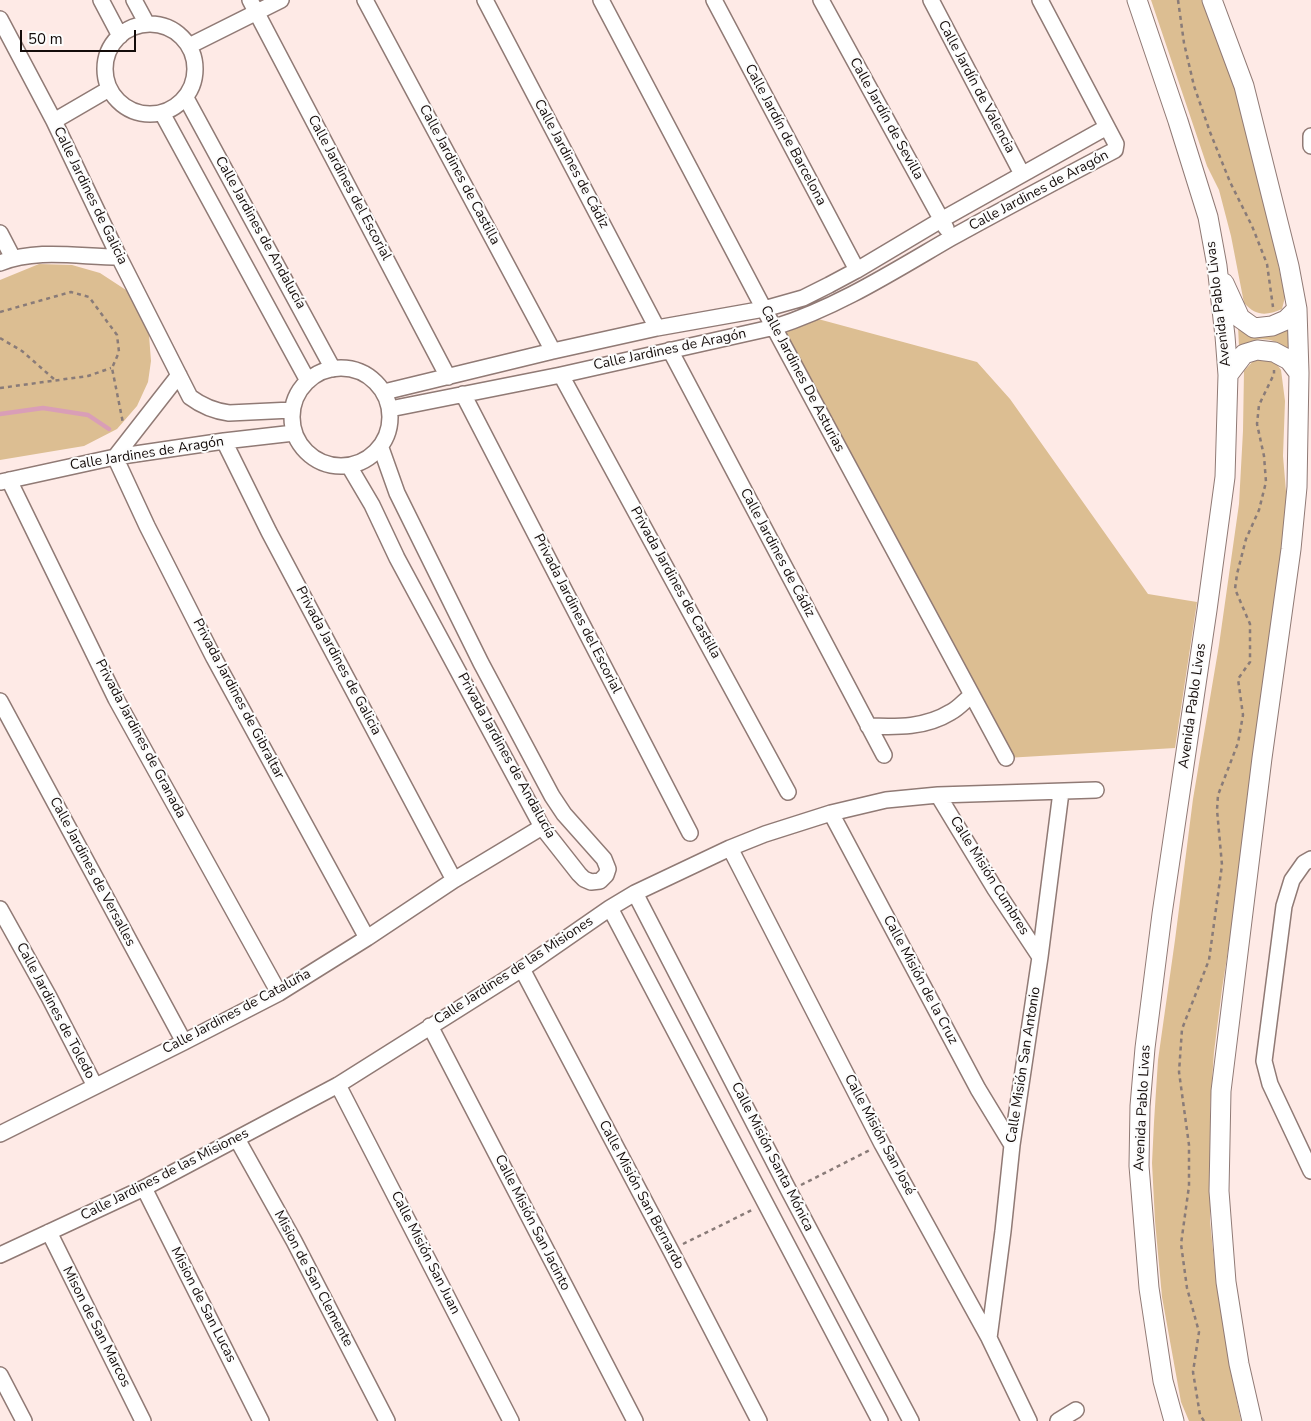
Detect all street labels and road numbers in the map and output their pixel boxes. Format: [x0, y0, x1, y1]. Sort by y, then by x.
street label: Calle Jardín de Valencia [934, 18, 1018, 156]
street label: Calle Jardín de Sevilla [845, 55, 927, 183]
street label: Calle Jardín de Barcelona [741, 61, 829, 209]
street label: Calle Jardines de Cádiz [530, 97, 612, 231]
street label: Calle Jardines de Castilla [415, 102, 503, 248]
street label: Calle Jardines del Escorial [304, 113, 394, 263]
street label: Calle Jardines de Galicia [49, 124, 131, 268]
street label: Calle Jardines de Aragón [966, 147, 1112, 235]
street label: Calle Jardines de Andalucía [211, 154, 309, 312]
street label: Avenida Pablo Livas [1203, 240, 1235, 368]
street label: Calle Jardines De Asturias [756, 303, 848, 455]
street label: Calle Jardines de Aragón [592, 326, 748, 374]
street label: Calle Jardines de Aragón [69, 434, 225, 474]
street label: Calle Jardines de Cádiz [736, 486, 818, 620]
street label: Privada Jardines de Castilla [626, 504, 724, 662]
street label: Privada Jardines del Escorial [529, 531, 625, 697]
street label: Privada Jardines de Galicia [292, 584, 384, 738]
street label: Privada Jardines de Gibraltar [189, 616, 287, 782]
street label: Avenida Pablo Livas [1176, 642, 1210, 770]
street label: Privada Jardines de Granada [91, 657, 189, 821]
street label: Privada Jardines de Andalucía [453, 670, 559, 842]
street label: Calle Jardines de Versalles [45, 794, 139, 950]
street label: Calle Misión Cumbres [946, 814, 1032, 938]
street label: Calle Jardines de las Misiones [431, 913, 597, 1029]
street label: Calle Misión de la Cruz [879, 913, 961, 1047]
street label: Calle Jardines de Toledo [12, 940, 98, 1082]
street label: Calle Jardines de Cataluña [160, 966, 314, 1058]
street label: Calle Misión San Antonio [1003, 986, 1045, 1144]
street label: Avenida Pablo Livas [1131, 1044, 1155, 1172]
street label: Calle Misión San José [840, 1072, 918, 1198]
street label: Calle Misión Santa Mónica [727, 1080, 817, 1234]
street label: Calle Misión San Bernardo [595, 1118, 687, 1272]
street label: Calle Jardines de las Misiones [78, 1125, 252, 1225]
street label: Calle Misión San Jacinto [490, 1152, 574, 1294]
street label: Calle Misión San Juan [387, 1189, 463, 1317]
street label: Mision de San Clemente [270, 1208, 356, 1350]
street label: Mision de San Lucas [167, 1245, 239, 1365]
street label: Mison de San Marcos [58, 1264, 134, 1390]

